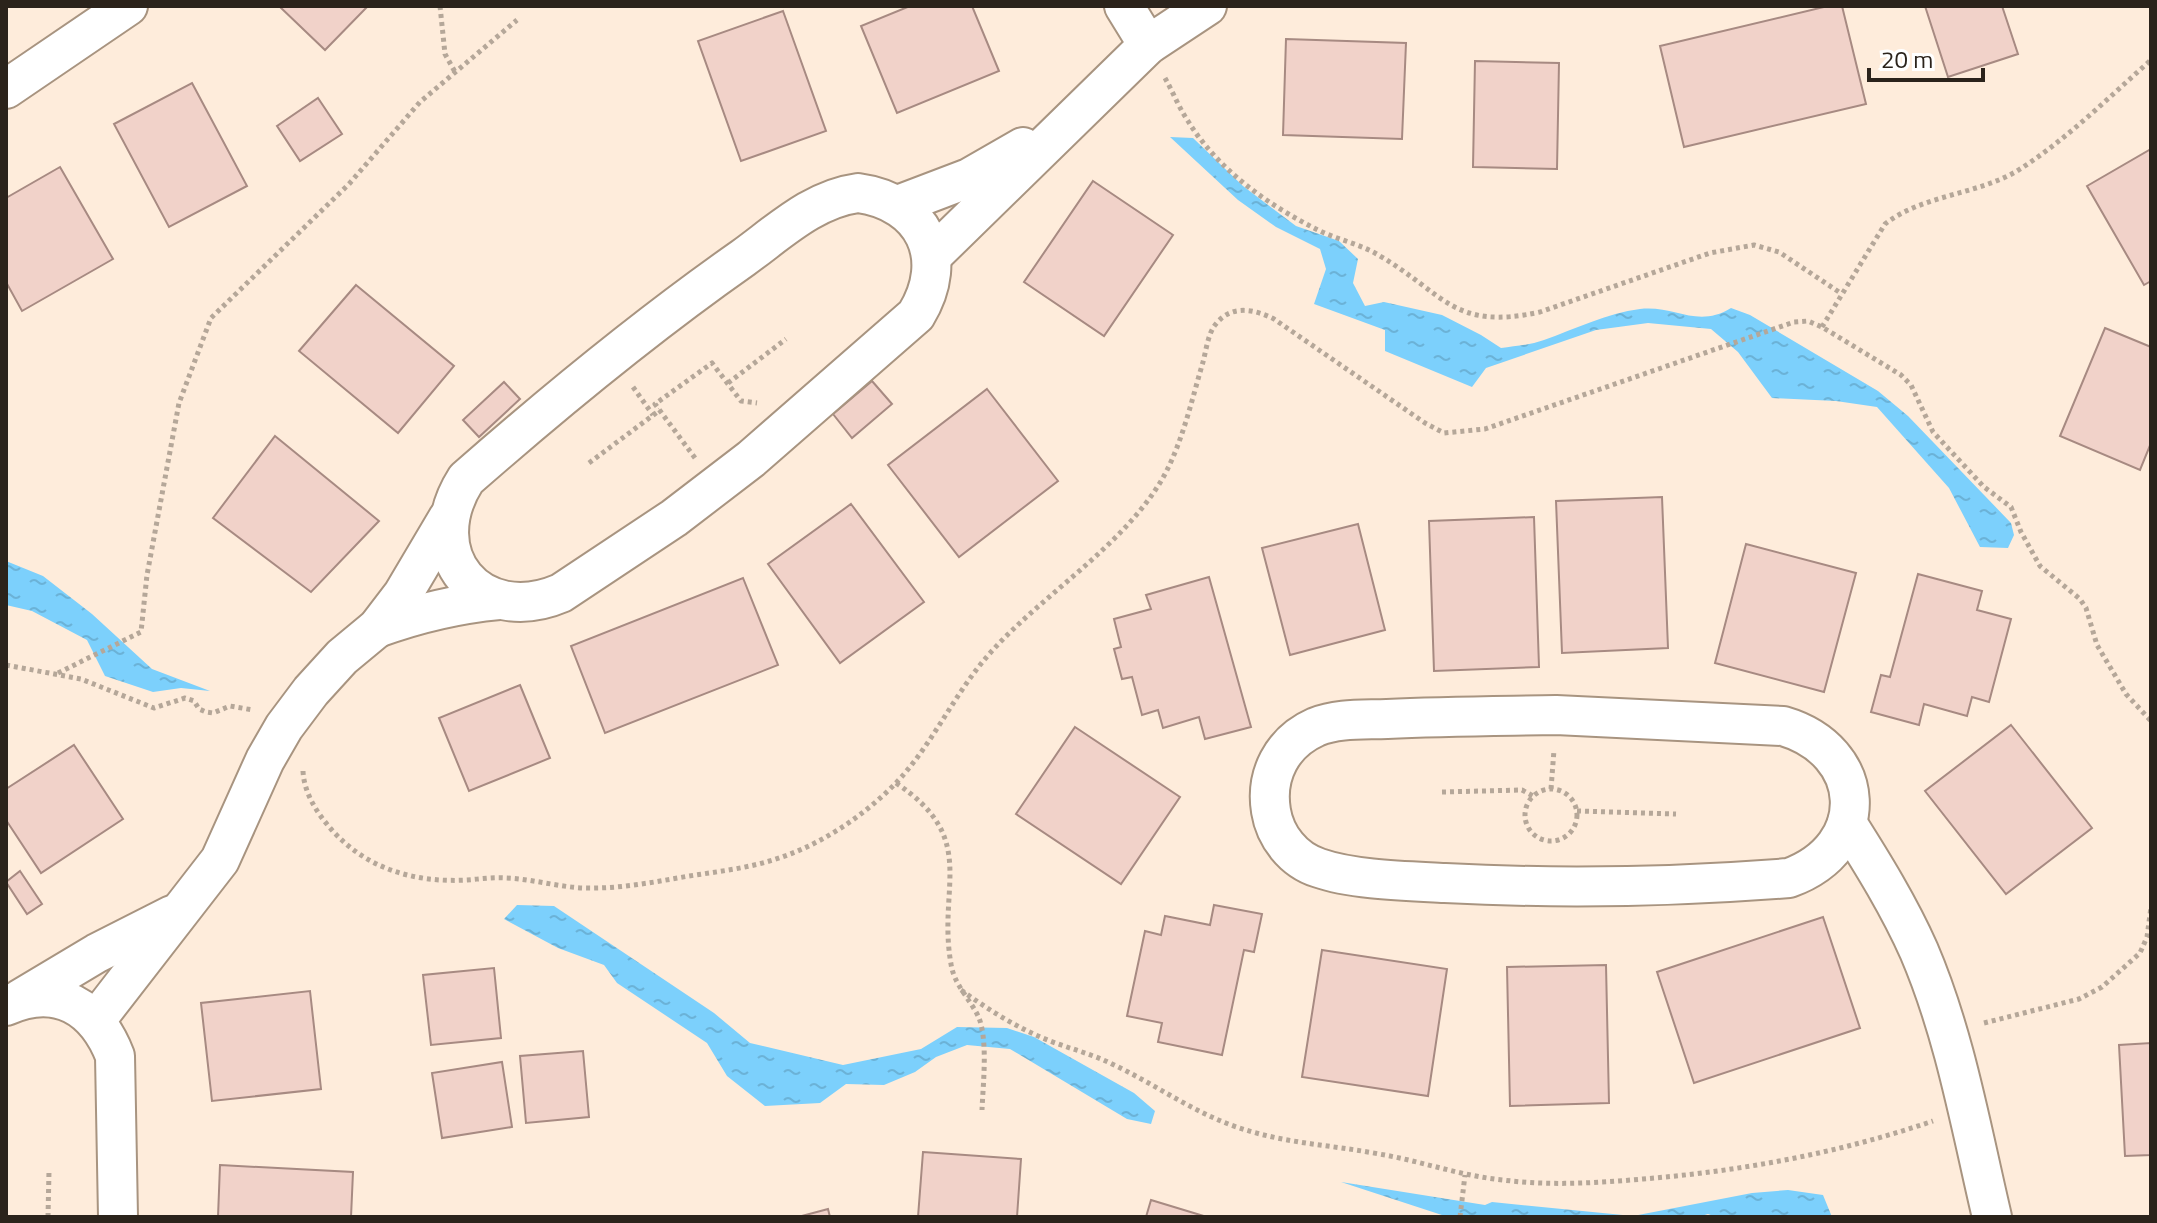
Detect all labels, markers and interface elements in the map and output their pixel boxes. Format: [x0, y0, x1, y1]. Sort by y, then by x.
scale bar [1869, 32, 1983, 82]
text: 20 m [1881, 41, 1933, 77]

